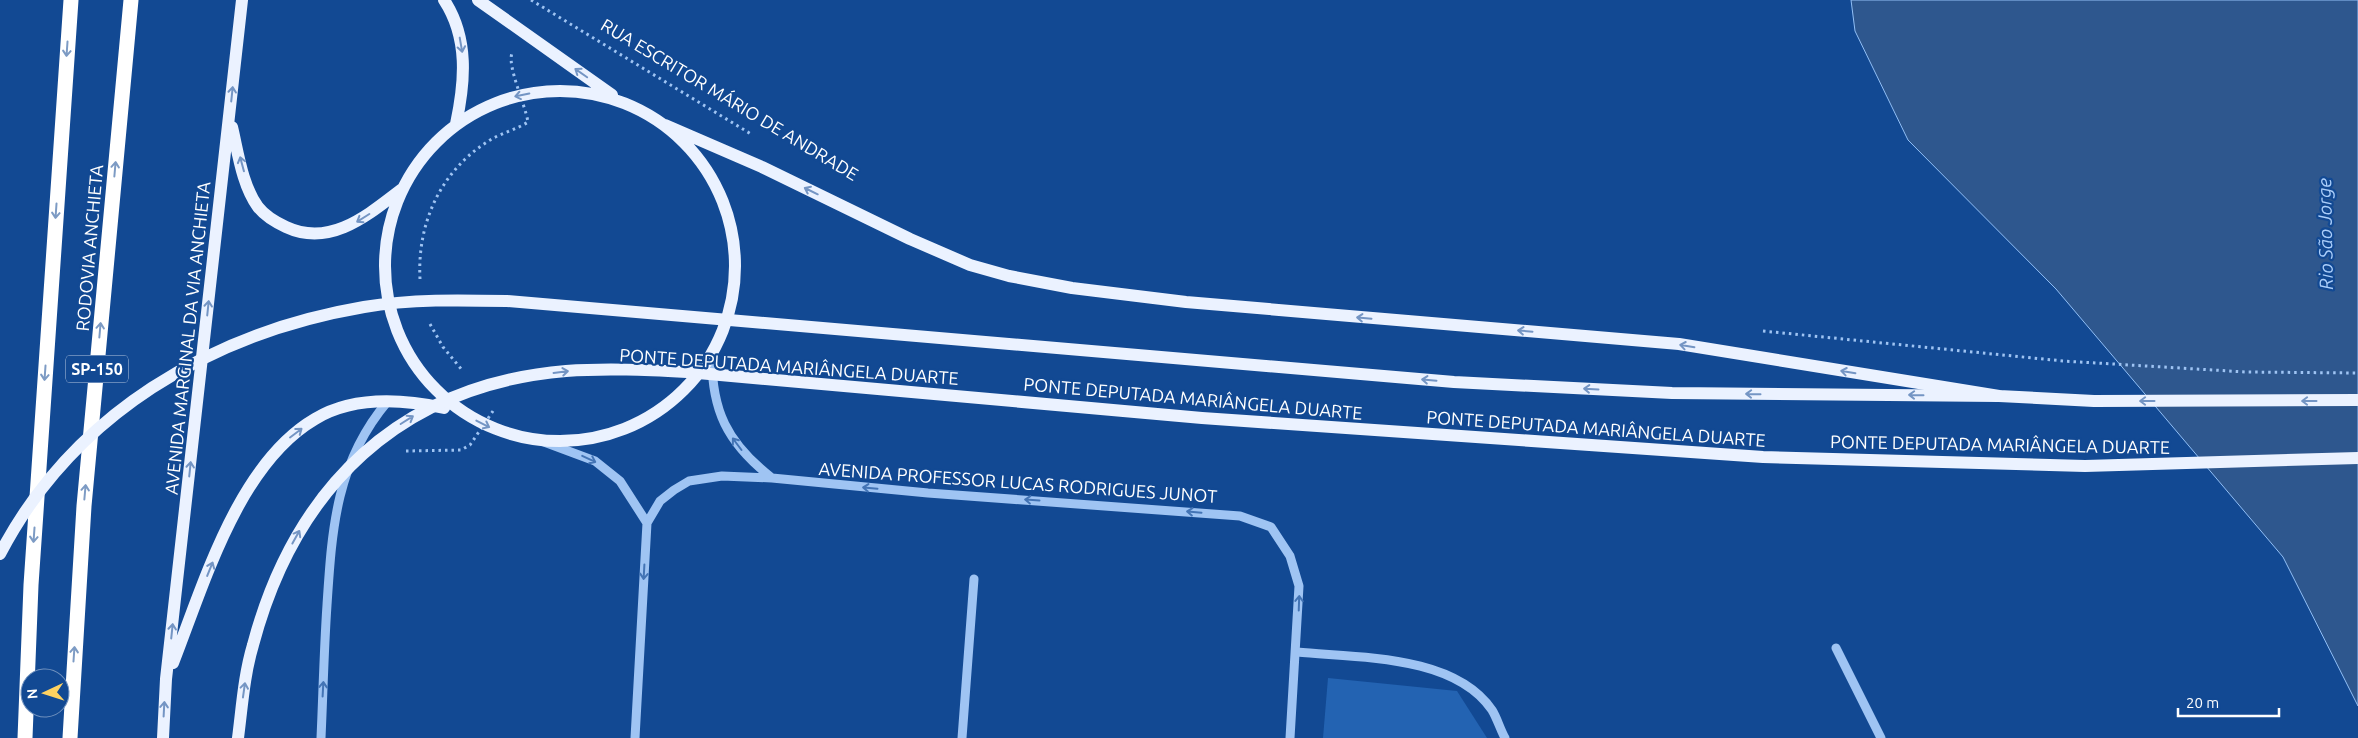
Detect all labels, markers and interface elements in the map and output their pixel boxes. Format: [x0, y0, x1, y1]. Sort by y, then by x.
street label: RUA ESCRITOR MÁRIO DE ANDRADE [598, 13, 863, 184]
one-way arrow [456, 37, 466, 53]
one-way arrow [63, 40, 72, 56]
one-way arrow [574, 68, 588, 78]
one-way arrow [227, 86, 237, 102]
one-way arrow [515, 90, 531, 100]
one-way arrow [236, 157, 246, 173]
one-way arrow [110, 161, 120, 177]
street label: RODOVIA ANCHIETA [72, 164, 106, 332]
water label: Rio São Jorge [2313, 178, 2337, 290]
street label: AVENIDA MARGINAL DA VIA ANCHIETA [161, 180, 213, 496]
one-way arrow [804, 185, 819, 195]
one-way arrow [52, 202, 61, 218]
one-way arrow [357, 213, 371, 223]
one-way arrow [203, 300, 213, 316]
one-way arrow [1356, 313, 1372, 323]
one-way arrow [95, 323, 105, 339]
one-way arrow [1518, 327, 1534, 336]
one-way arrow [1680, 340, 1696, 350]
street label: PONTE DEPUTADA MARIÂNGELA DUARTE [619, 343, 959, 388]
road number: SP-150 [66, 356, 128, 382]
one-way arrow [41, 365, 50, 381]
one-way arrow [1840, 366, 1856, 376]
one-way arrow [552, 367, 568, 377]
street label: PONTE DEPUTADA MARIÂNGELA DUARTE [1023, 372, 1363, 423]
one-way arrow [1421, 375, 1437, 385]
one-way arrow [1583, 384, 1599, 393]
one-way arrow [1745, 389, 1761, 398]
one-way arrow [1908, 391, 1924, 400]
one-way arrow [2139, 396, 2156, 406]
one-way arrow [2302, 396, 2318, 406]
street label: PONTE DEPUTADA MARIÂNGELA DUARTE [1426, 405, 1766, 450]
one-way arrow [400, 415, 414, 425]
one-way arrow [475, 420, 490, 429]
one-way arrow [289, 427, 302, 438]
street label: PONTE DEPUTADA MARIÂNGELA DUARTE [1830, 430, 2170, 457]
one-way arrow [732, 438, 743, 451]
one-way arrow [581, 455, 596, 464]
street label: AVENIDA PROFESSOR LUCAS RODRIGUES JUNOT [818, 458, 1218, 506]
one-way arrow [185, 461, 195, 477]
one-way arrow [862, 483, 878, 492]
one-way arrow [81, 485, 90, 501]
one-way arrow [1024, 496, 1040, 505]
one-way arrow [1186, 507, 1202, 517]
one-way arrow [30, 527, 39, 543]
one-way arrow [291, 529, 301, 544]
one-way arrow [206, 561, 215, 576]
one-way arrow [640, 563, 649, 579]
one-way arrow [1294, 595, 1303, 611]
one-way arrow [167, 623, 177, 639]
one-way arrow [69, 647, 78, 663]
north arrow [20, 668, 70, 718]
one-way arrow [239, 682, 249, 698]
one-way arrow [318, 682, 327, 698]
scale bar [2178, 686, 2279, 718]
text: N [24, 688, 40, 700]
text: 20 m [2186, 694, 2219, 711]
one-way arrow [160, 701, 169, 717]

